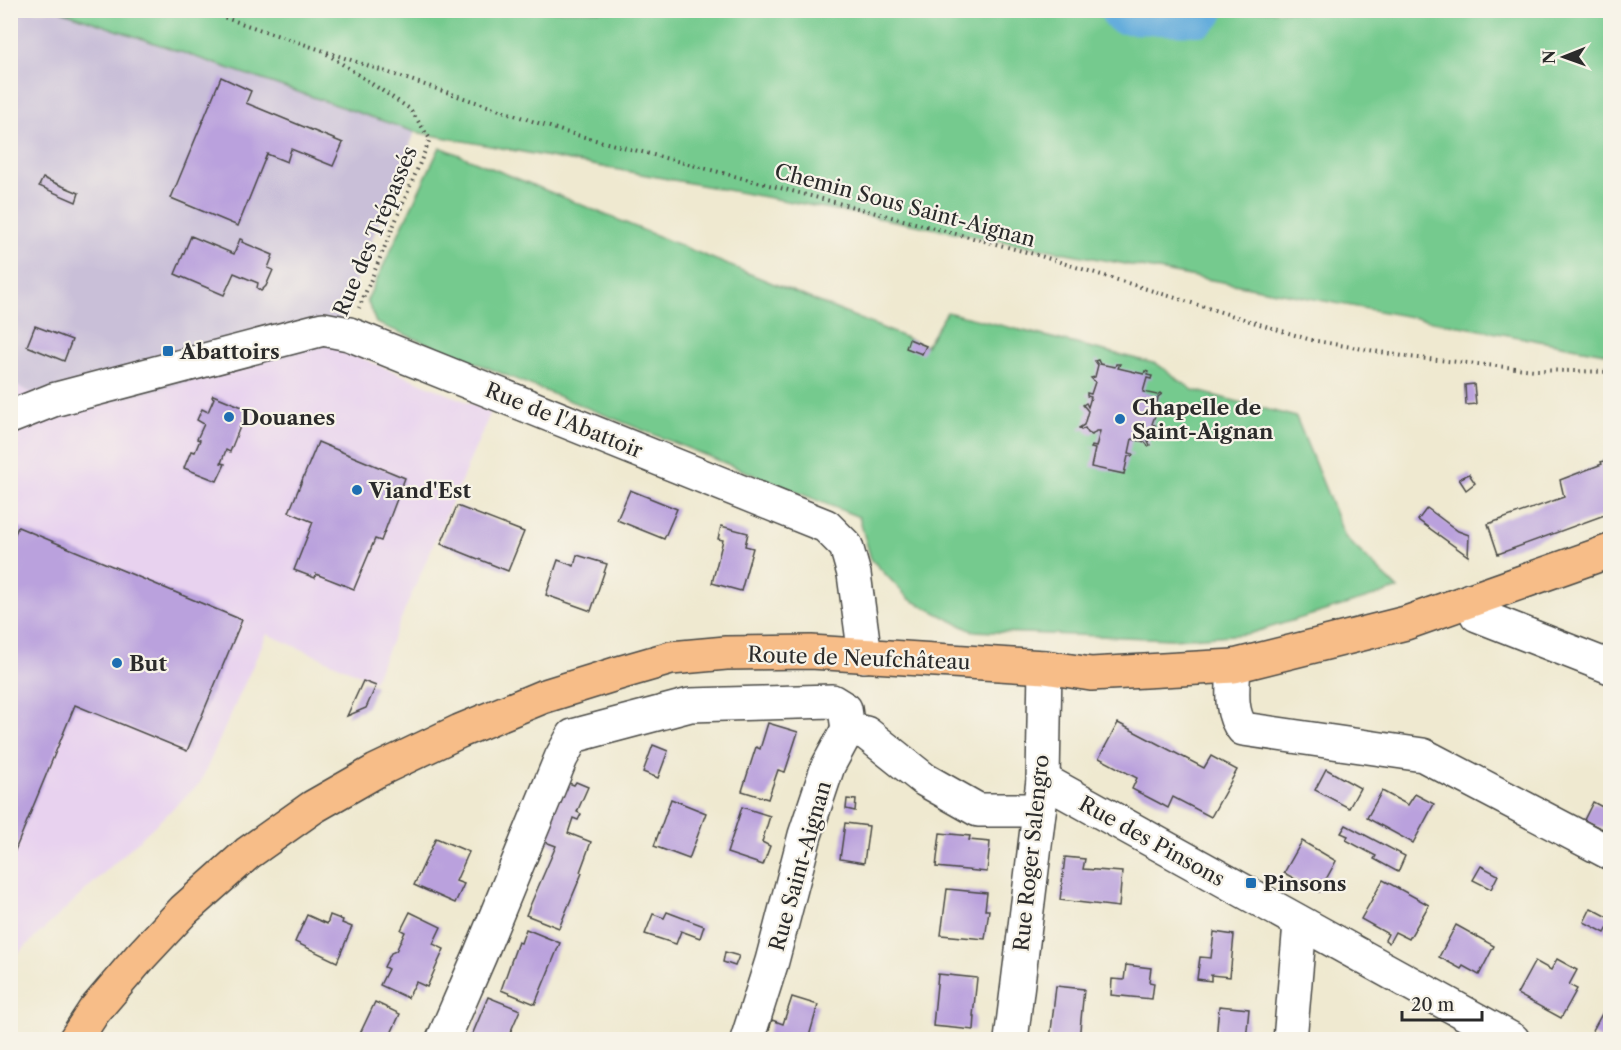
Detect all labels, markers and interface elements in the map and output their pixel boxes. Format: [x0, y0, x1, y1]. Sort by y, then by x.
north arrow [1534, 27, 1594, 87]
text: N [1539, 50, 1559, 64]
street label: Rue des Trépassés [328, 142, 422, 320]
street label: Chemin Sous Saint-Aignan [772, 158, 1038, 252]
place label: Abattoirs [179, 339, 280, 364]
marker: Abattoirs [161, 344, 175, 358]
street label: Rue de l'Abattoir [482, 377, 647, 463]
place label: Chapelle de Saint-Aignan [1132, 395, 1274, 444]
place label: Douanes [241, 405, 335, 430]
marker: Douanes [222, 410, 236, 424]
marker: Chapelle de Saint-Aignan [1113, 412, 1127, 426]
place label: Viand'Est [368, 478, 471, 503]
marker: Viand'Est [350, 483, 364, 497]
street label: Route de Neufchâteau [747, 642, 971, 674]
place label: But [129, 651, 168, 676]
marker: But [110, 656, 124, 670]
street label: Rue Roger Salengro [1008, 753, 1054, 953]
street label: Rue Saint-Aignan [764, 778, 836, 954]
street label: Rue des Pinsons [1075, 791, 1229, 891]
place label: Pinsons [1263, 871, 1347, 896]
marker: Pinsons [1244, 876, 1258, 890]
scale bar [1402, 984, 1482, 1022]
text: 20 m [1411, 994, 1455, 1016]

